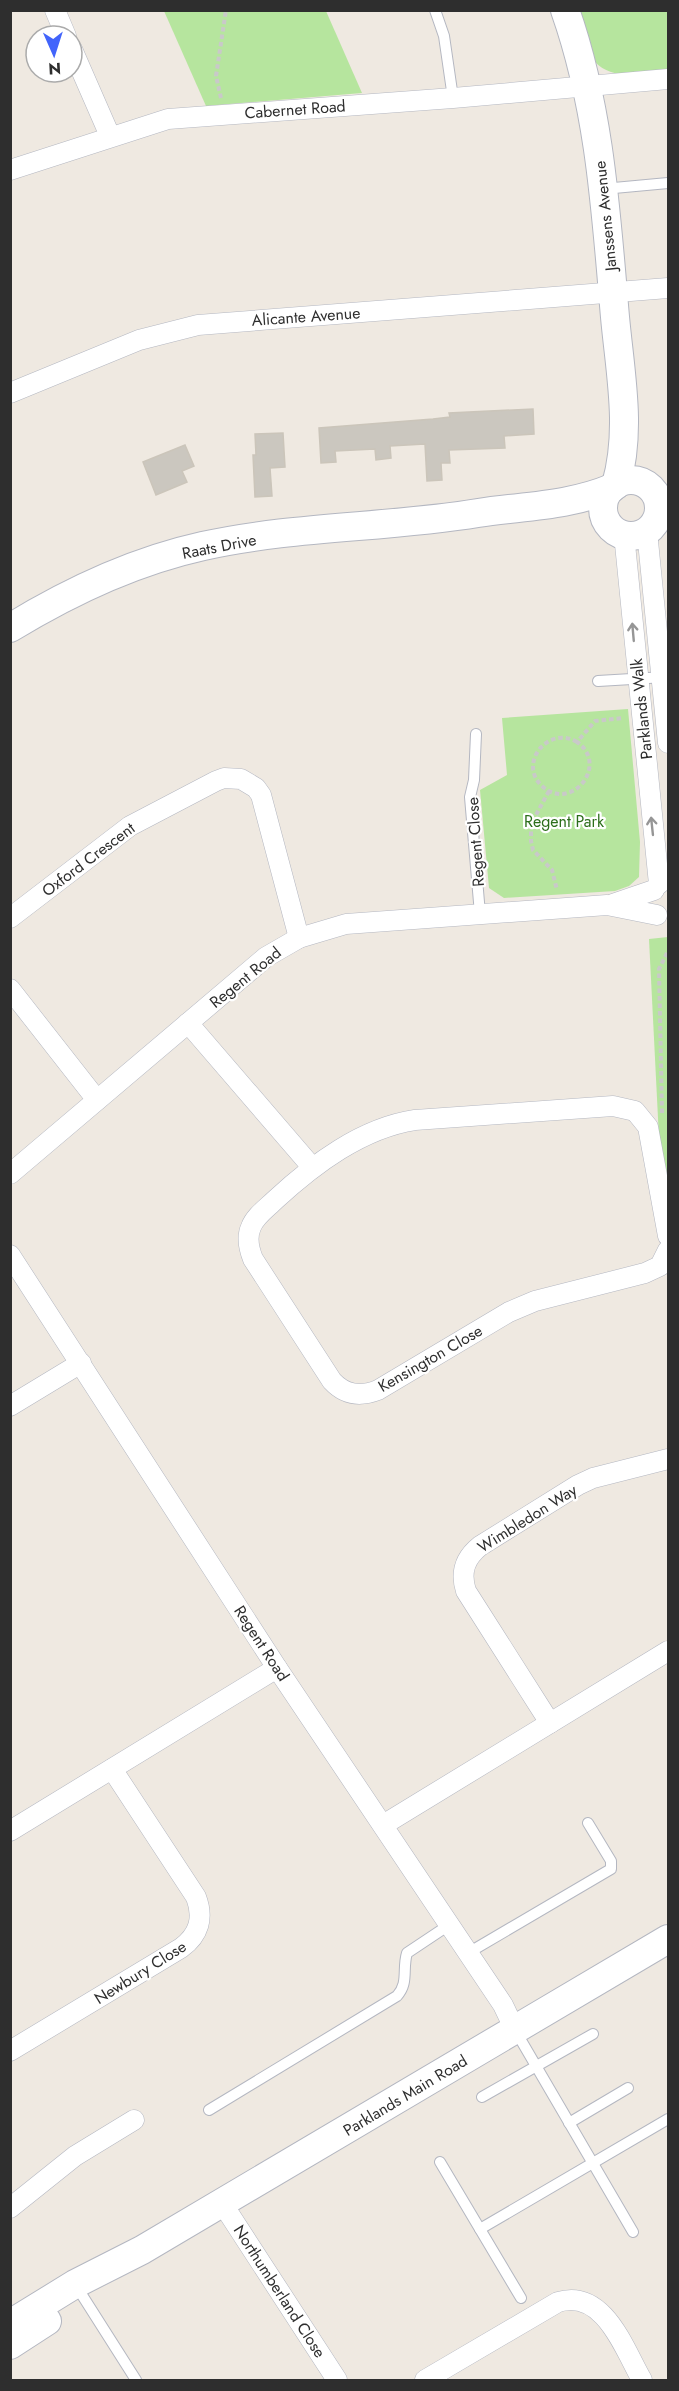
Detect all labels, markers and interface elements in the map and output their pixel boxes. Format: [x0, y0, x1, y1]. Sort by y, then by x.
north arrow [24, 24, 84, 84]
text: N [48, 57, 62, 80]
street label: Cabernet Road [244, 94, 346, 125]
street label: Janssens Avenue [588, 160, 623, 274]
street label: Alicante Avenue [251, 301, 361, 332]
street label: Raats Drive [180, 528, 258, 565]
one-way arrow [627, 623, 638, 643]
street label: Parklands Walk [625, 656, 658, 761]
street label: Regent Close [461, 796, 490, 887]
park label: Regent Park [524, 810, 605, 833]
street label: Oxford Crescent [37, 817, 140, 902]
one-way arrow [646, 817, 657, 837]
street label: Regent Road [205, 941, 286, 1013]
street label: Kensington Close [374, 1319, 487, 1398]
street label: Wimbledon Way [473, 1478, 582, 1558]
street label: Regent Road [228, 1601, 295, 1686]
street label: Newbury Close [90, 1935, 191, 2010]
street label: Parklands Main Road [339, 2049, 472, 2142]
street label: Northumberland Close [228, 2220, 331, 2362]

